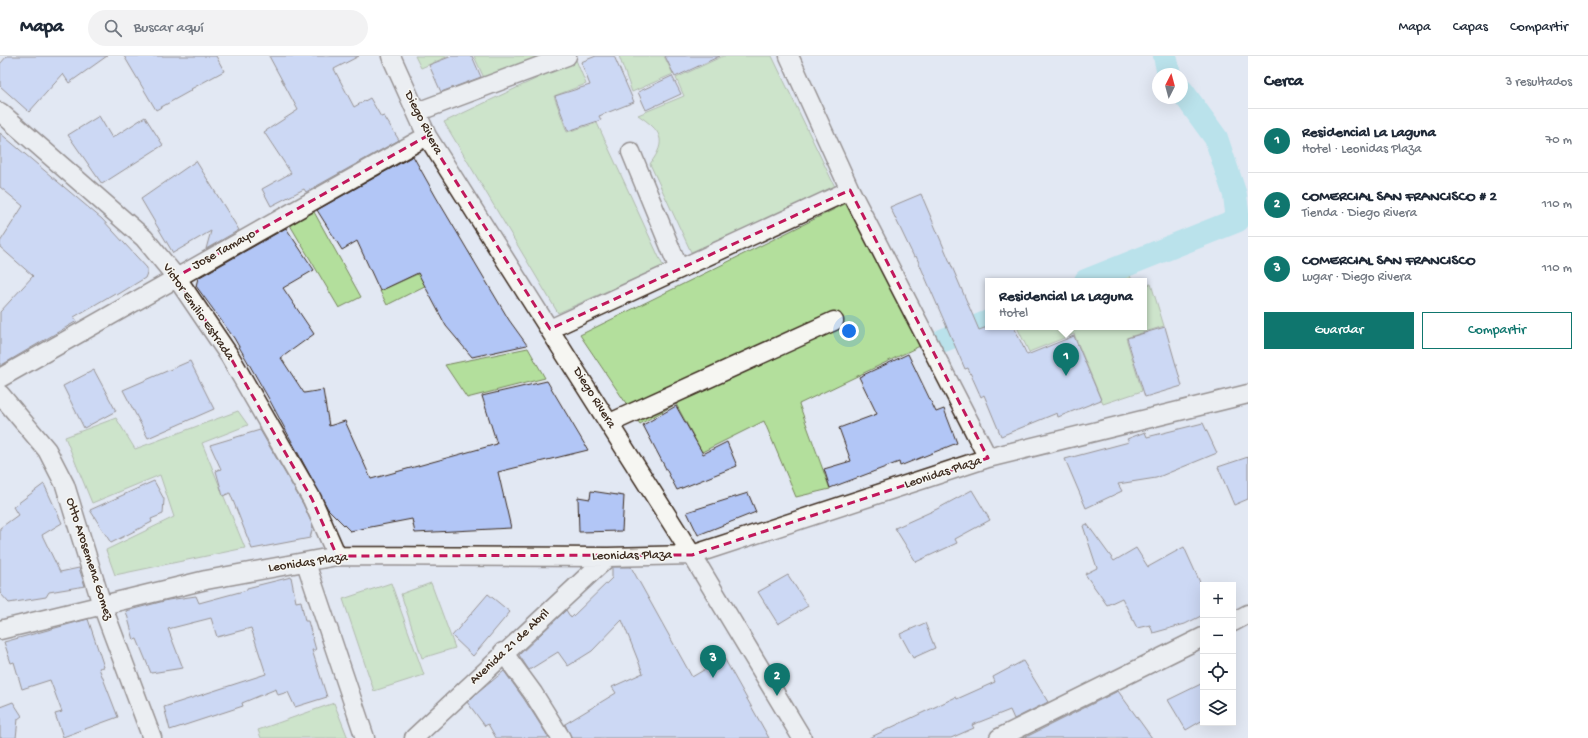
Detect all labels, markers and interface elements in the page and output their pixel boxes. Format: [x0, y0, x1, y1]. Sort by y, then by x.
search box [88, 10, 368, 46]
text: Mapa [20, 16, 64, 39]
icon: search [102, 17, 124, 39]
text: Buscar aquí [134, 19, 204, 37]
text: Mapa [1399, 19, 1431, 36]
text: Capas [1453, 19, 1488, 36]
text: Compartir [1510, 19, 1568, 36]
north arrow [1152, 68, 1188, 104]
text: Cerca [1264, 72, 1303, 92]
text: 3 resultados [1505, 75, 1572, 90]
street label: Diego Rivera [400, 88, 446, 158]
text: Residencial La Laguna [1302, 124, 1436, 142]
text: 1 [1274, 133, 1280, 148]
text: 70 m [1546, 133, 1572, 148]
text: Hotel · Leonidas Plaza [1302, 142, 1421, 157]
text: COMERCIAL SAN FRANCISCO # 2 [1302, 188, 1497, 206]
text: 2 [1274, 197, 1280, 212]
text: 110 m [1542, 197, 1572, 212]
text: Tienda · Diego Rivera [1302, 206, 1417, 221]
street label: Jose Tamayo [190, 226, 258, 274]
text: COMERCIAL SAN FRANCISCO [1302, 252, 1476, 270]
street label: Victor Emilio Estrada [158, 260, 237, 364]
text: 3 [1274, 261, 1280, 276]
text: 110 m [1542, 261, 1572, 276]
text: Lugar · Diego Rivera [1302, 270, 1411, 285]
popup [985, 278, 1147, 330]
text: Residencial La Laguna [999, 288, 1133, 306]
text: Hotel [999, 306, 1028, 321]
button: Guardar [1264, 312, 1414, 349]
button: Compartir [1422, 312, 1572, 349]
your location [839, 321, 859, 341]
pin: 1 [1053, 343, 1079, 376]
street label: Diego Rivera [569, 364, 619, 432]
street label: Leonidas Plaza [903, 453, 984, 493]
street label: Otto Arosemena Gomez [62, 496, 116, 623]
street label: Leonidas Plaza [592, 548, 673, 564]
street label: Leonidas Plaza [267, 550, 349, 576]
map controls [1200, 582, 1236, 726]
button: + [1200, 582, 1236, 618]
street label: Avenida 21 de Abril [467, 606, 553, 688]
button: − [1200, 618, 1236, 654]
pin: 3 [700, 645, 726, 678]
button: locate [1200, 654, 1236, 690]
pin: 2 [764, 663, 790, 696]
button: layers [1200, 690, 1236, 726]

